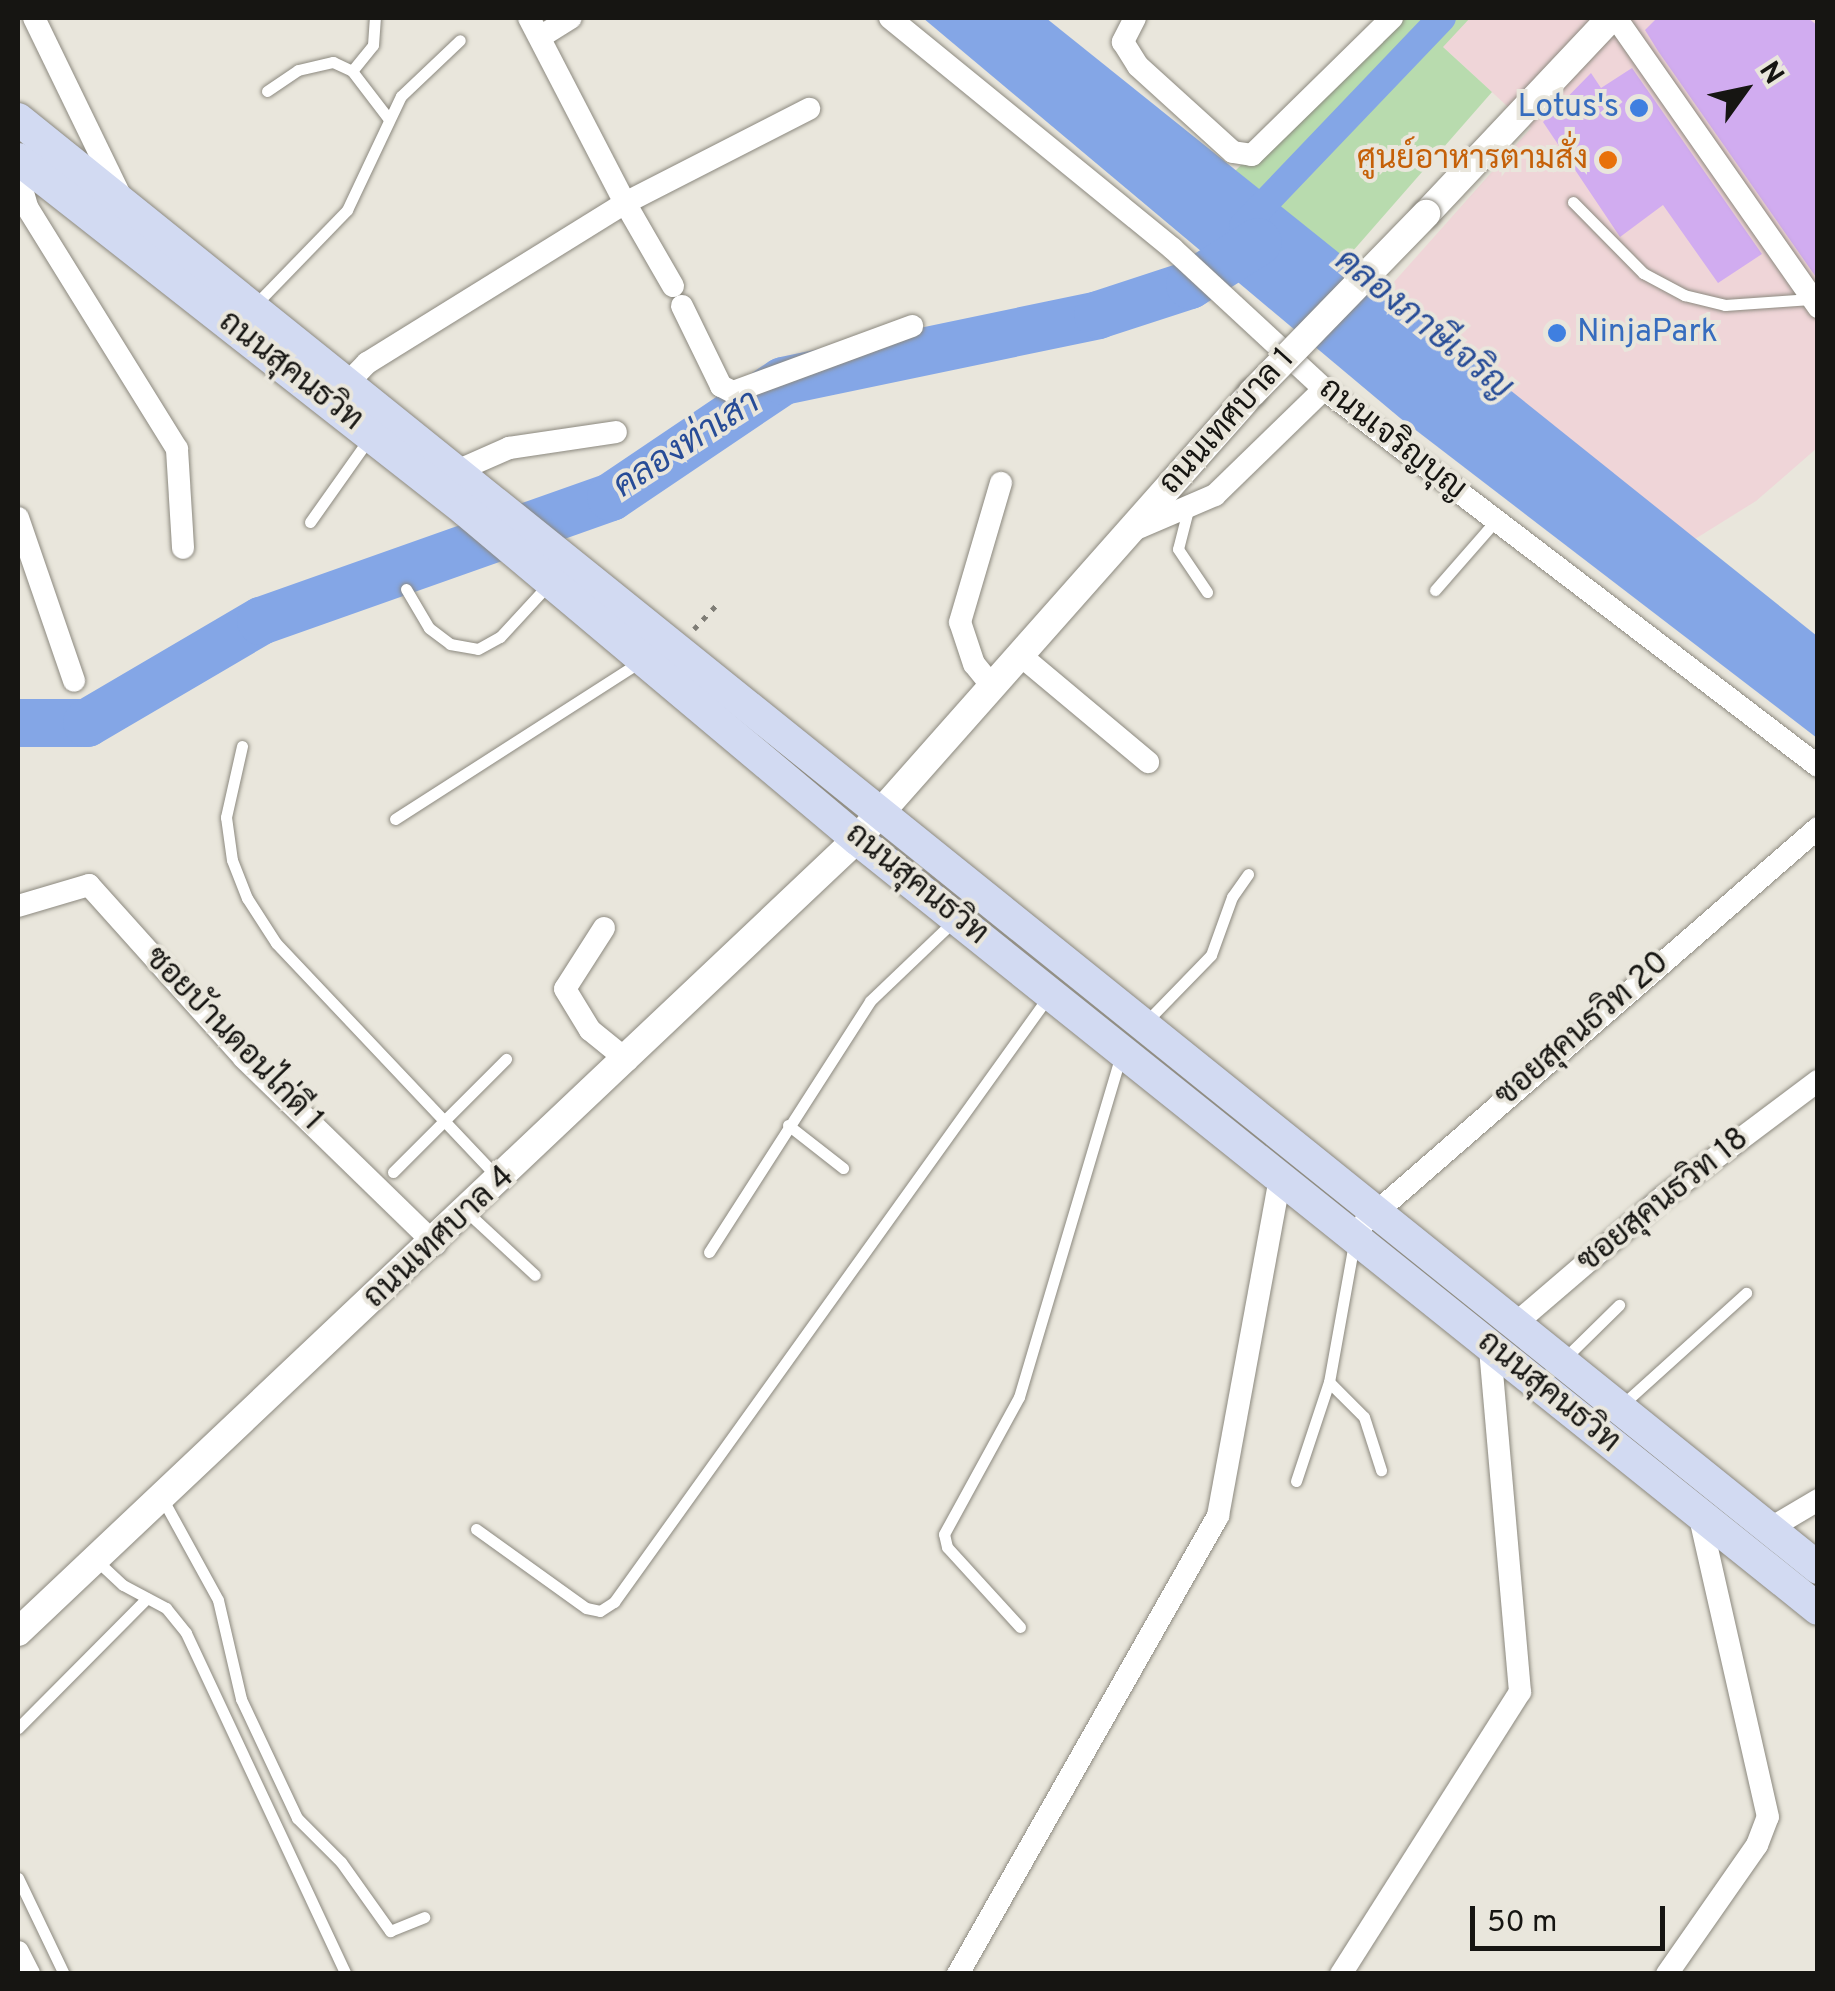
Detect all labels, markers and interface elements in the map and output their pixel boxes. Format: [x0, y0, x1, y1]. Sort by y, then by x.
north arrow [1695, 40, 1795, 140]
text: N [1750, 55, 1791, 92]
place label: Lotus's [1517, 89, 1619, 127]
marker: Lotus's [1628, 97, 1650, 119]
place label: ศูนย์อาหารตามสั่ง [1357, 141, 1588, 179]
marker: ศูนย์อาหารตามสั่ง [1597, 149, 1619, 171]
water label: คลองภาษีเจริญ [1326, 241, 1520, 409]
street label: ถนนสุคนธวิท [210, 304, 370, 440]
place label: NinjaPark [1577, 314, 1718, 352]
marker: NinjaPark [1546, 322, 1568, 344]
street label: ถนนเทศบาล 1 [1152, 341, 1304, 503]
street label: ถนนเจริญบุญ [1311, 371, 1473, 509]
water label: คลองท่าเสา [606, 382, 768, 508]
street label: ถนนสุคนธวิท [837, 816, 995, 954]
street label: ซอยบัานดอนไก่ดี 1 [136, 940, 330, 1140]
street label: ซอยสุคนธวิท 20 [1488, 944, 1678, 1116]
street label: ซอยสุคนธวิท 18 [1571, 1120, 1757, 1282]
street label: ถนนเทศบาล 4 [357, 1159, 523, 1317]
street label: ถนนสุคนธวิท [1469, 1324, 1627, 1462]
scale bar [1475, 1886, 1670, 1948]
text: 50 m [1487, 1905, 1557, 1942]

